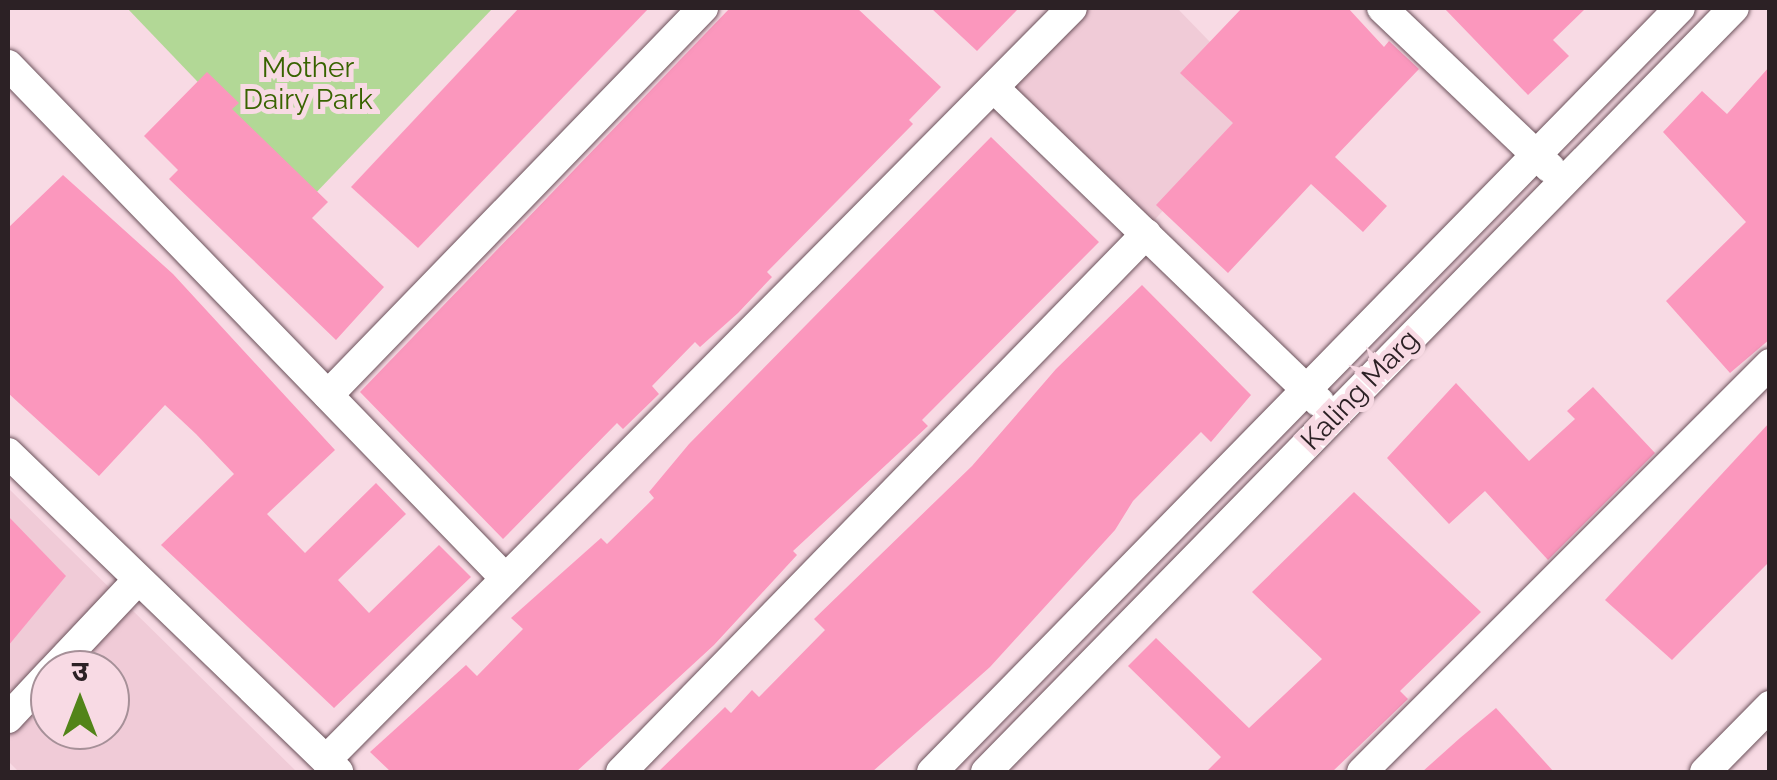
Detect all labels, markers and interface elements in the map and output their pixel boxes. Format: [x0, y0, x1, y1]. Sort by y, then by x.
park label: Mother Dairy Park [243, 51, 373, 117]
street label: Kaling Marg [1294, 323, 1426, 457]
north arrow [30, 650, 130, 750]
text: उ [72, 655, 88, 688]

